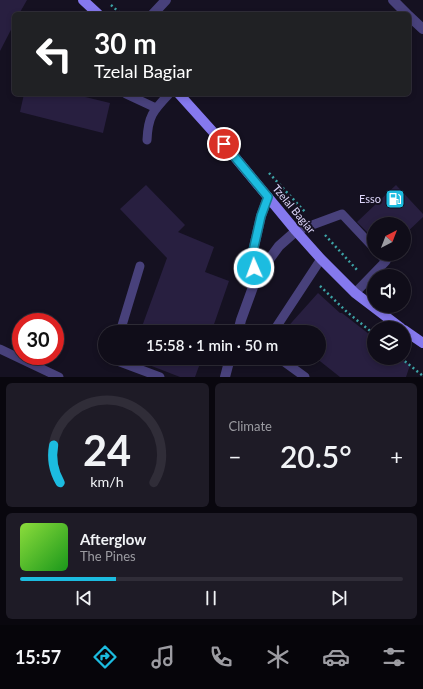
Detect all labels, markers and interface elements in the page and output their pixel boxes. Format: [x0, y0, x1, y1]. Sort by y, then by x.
text: 30 m [94, 26, 157, 60]
icon: left [28, 28, 80, 80]
text: Tzelal Bagiar [94, 60, 192, 82]
pin [207, 127, 241, 161]
icon: arrive [213, 133, 235, 155]
street label: Tzelal Bagiar [270, 182, 319, 236]
fuel station icon: Esso [384, 188, 406, 210]
place label: Esso [359, 192, 381, 205]
north arrow [367, 217, 411, 261]
map controls [367, 217, 411, 365]
position arrow [233, 247, 275, 289]
button: sound [367, 269, 411, 313]
speed limit sign: 30 [12, 313, 64, 365]
button: layers [367, 321, 411, 365]
text: 15:58 · 1 min · 50 m [146, 336, 278, 354]
text: Climate [229, 418, 272, 434]
text: 24 [83, 425, 131, 475]
text: 20.5° [280, 438, 352, 474]
text: − [229, 443, 241, 470]
text: + [390, 443, 403, 470]
text: km/h [91, 473, 124, 490]
text: Afterglow [80, 530, 146, 548]
text: The Pines [80, 548, 136, 564]
icon: previous [73, 587, 95, 609]
icon: pause [200, 587, 222, 609]
icon: next [328, 587, 350, 609]
icon: directions [91, 643, 119, 671]
icon: music [149, 643, 177, 671]
icon: phone [207, 643, 235, 671]
icon: climate [264, 643, 292, 671]
icon: car [322, 643, 350, 671]
icon: filters [380, 643, 408, 671]
text: 15:57 [15, 646, 61, 668]

